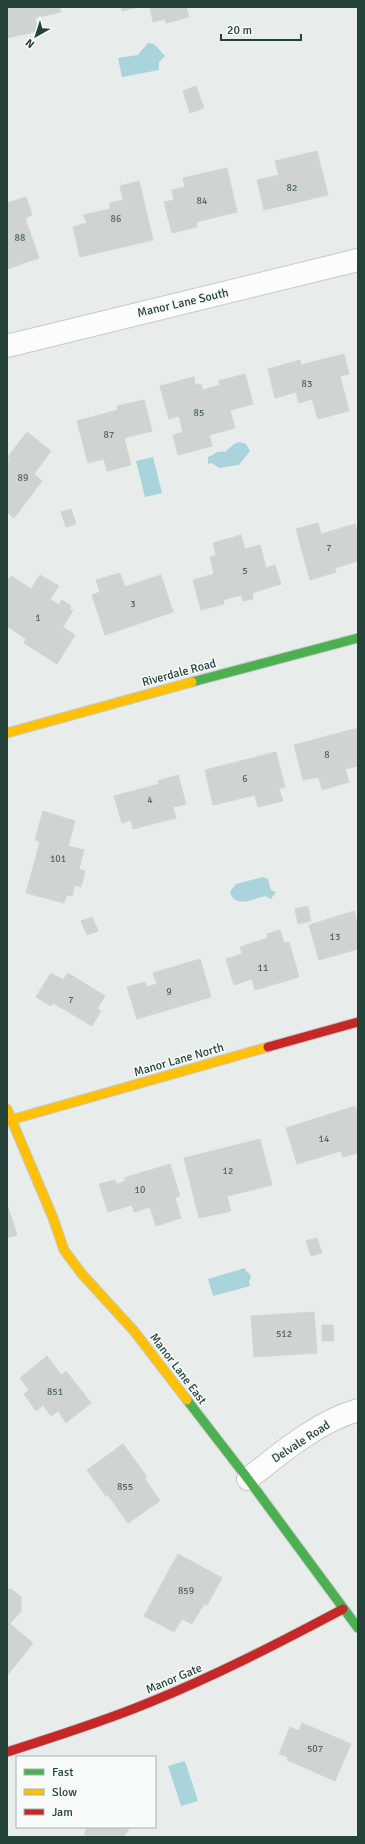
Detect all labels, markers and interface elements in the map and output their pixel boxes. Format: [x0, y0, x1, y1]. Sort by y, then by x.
north arrow [16, 16, 56, 56]
scale bar [221, 16, 301, 42]
text: 20 m [227, 23, 252, 38]
text: N [23, 36, 37, 51]
house number: 82 [287, 182, 297, 194]
house number: 84 [197, 195, 208, 207]
house number: 86 [111, 213, 121, 225]
house number: 88 [15, 232, 25, 244]
street label: Manor Lane South [136, 285, 230, 321]
house number: 83 [302, 378, 312, 390]
house number: 85 [194, 407, 204, 419]
house number: 87 [104, 429, 114, 441]
house number: 89 [18, 472, 28, 484]
house number: 7 [326, 542, 332, 554]
house number: 5 [242, 565, 248, 577]
house number: 3 [130, 598, 136, 610]
house number: 1 [35, 612, 41, 624]
street label: Riverdale Road [140, 656, 218, 690]
house number: 8 [324, 749, 330, 761]
house number: 6 [242, 773, 248, 785]
house number: 4 [147, 794, 153, 806]
house number: 101 [50, 853, 66, 865]
house number: 13 [330, 931, 340, 943]
house number: 11 [258, 962, 268, 974]
house number: 9 [166, 986, 172, 998]
house number: 7 [68, 994, 74, 1006]
street label: Manor Lane North [132, 1040, 226, 1080]
house number: 14 [319, 1133, 330, 1145]
house number: 12 [223, 1165, 233, 1177]
house number: 10 [135, 1184, 145, 1196]
house number: 512 [276, 1328, 292, 1340]
street label: Manor Lane East [146, 1330, 210, 1408]
house number: 851 [47, 1386, 63, 1398]
street label: Delvale Road [269, 1418, 333, 1466]
house number: 855 [117, 1481, 133, 1493]
house number: 859 [178, 1585, 194, 1597]
street label: Manor Gate [144, 1660, 204, 1698]
house number: 507 [307, 1743, 323, 1755]
legend [16, 1756, 156, 1828]
text: Fast [52, 1765, 73, 1780]
text: Slow [52, 1785, 77, 1800]
text: Jam [52, 1805, 73, 1820]

